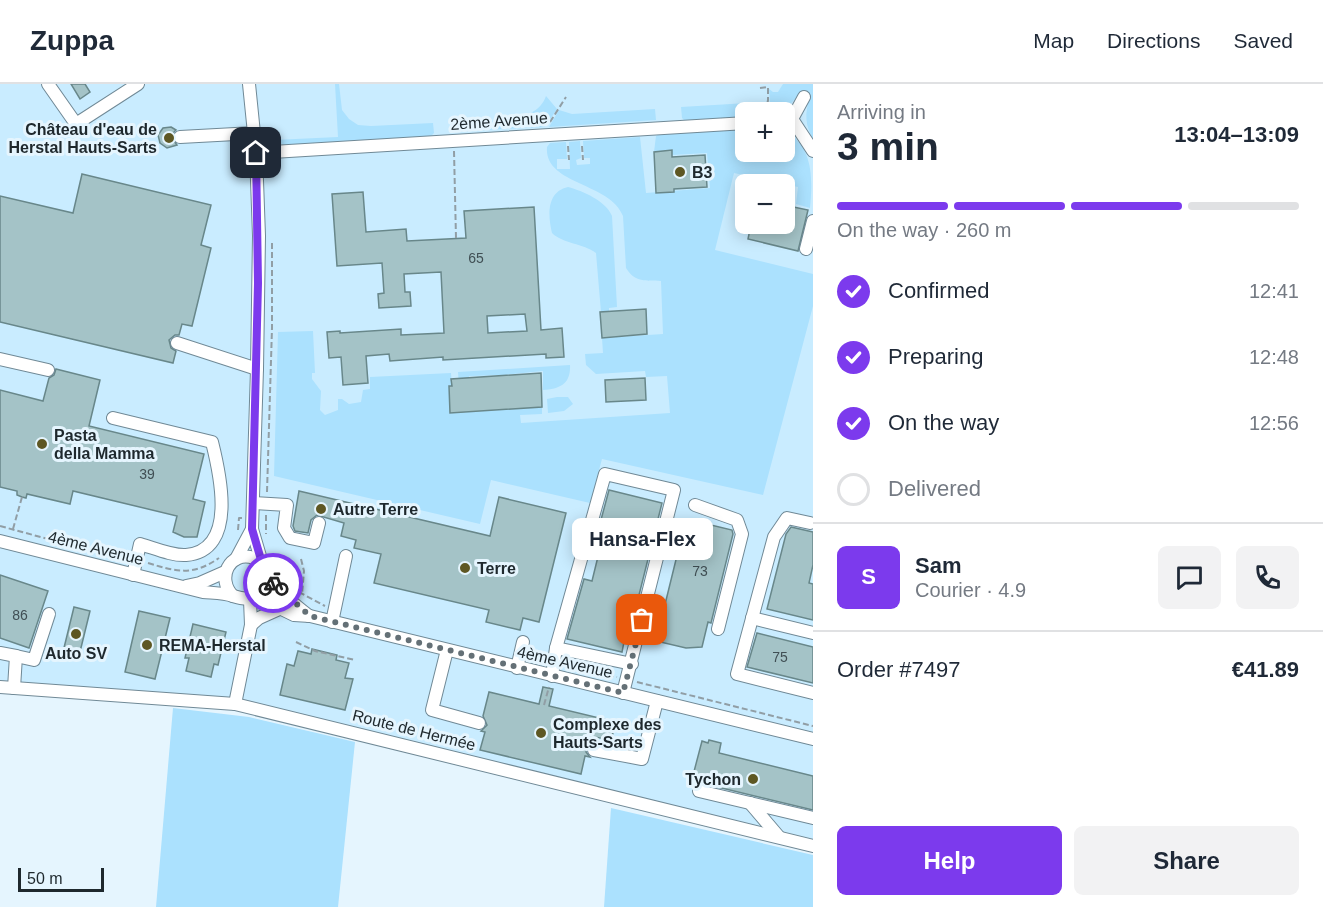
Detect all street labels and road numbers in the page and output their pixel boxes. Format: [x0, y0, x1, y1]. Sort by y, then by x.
street label: 2ème Avenue [450, 109, 548, 133]
street label: 4ème Avenue [47, 528, 145, 568]
street label: 4ème Avenue [516, 643, 615, 681]
street label: Route de Hermée [351, 706, 477, 754]

